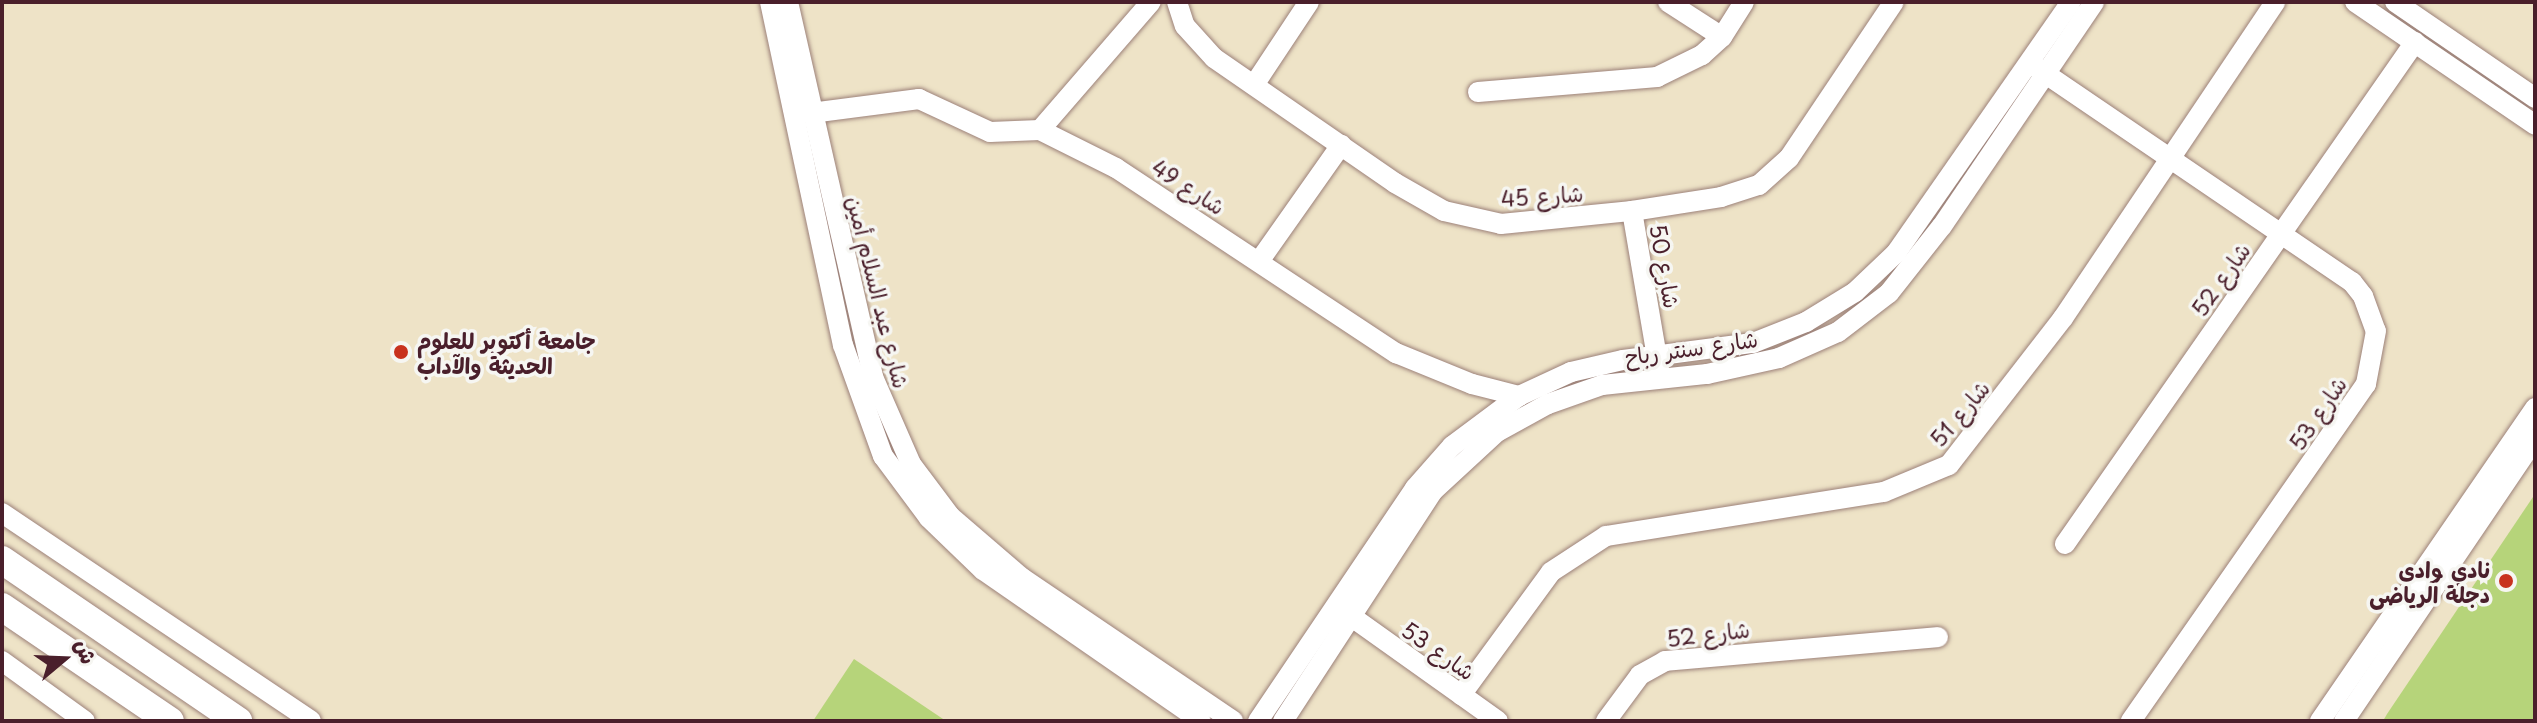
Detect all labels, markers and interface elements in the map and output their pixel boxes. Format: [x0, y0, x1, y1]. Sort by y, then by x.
street label: شارع 49 [1148, 153, 1230, 219]
street label: شارع 45 [1500, 179, 1584, 211]
street label: شارع عبد السلام أمين [842, 193, 916, 391]
street label: شارع 50 [1646, 222, 1686, 310]
street label: شارع 52 [2185, 237, 2255, 321]
street label: شارع سنتر رباح [1623, 325, 1759, 369]
place label: جامعة أكتوبر للعلوم الحديثة والآداب [417, 326, 596, 378]
marker: جامعة أكتوبر للعلوم الحديثة والآداب [392, 343, 410, 361]
street label: شارع 53 [2283, 371, 2351, 455]
street label: شارع 51 [1924, 375, 1994, 451]
place label: نادي وادى دجلة الرياضى [2369, 555, 2490, 606]
marker: نادي وادى دجلة الرياضى [2497, 572, 2515, 590]
street label: شارع 53 [1397, 615, 1481, 685]
street label: شارع 52 [1665, 615, 1751, 651]
north arrow [24, 619, 104, 699]
text: ش [68, 634, 107, 668]

